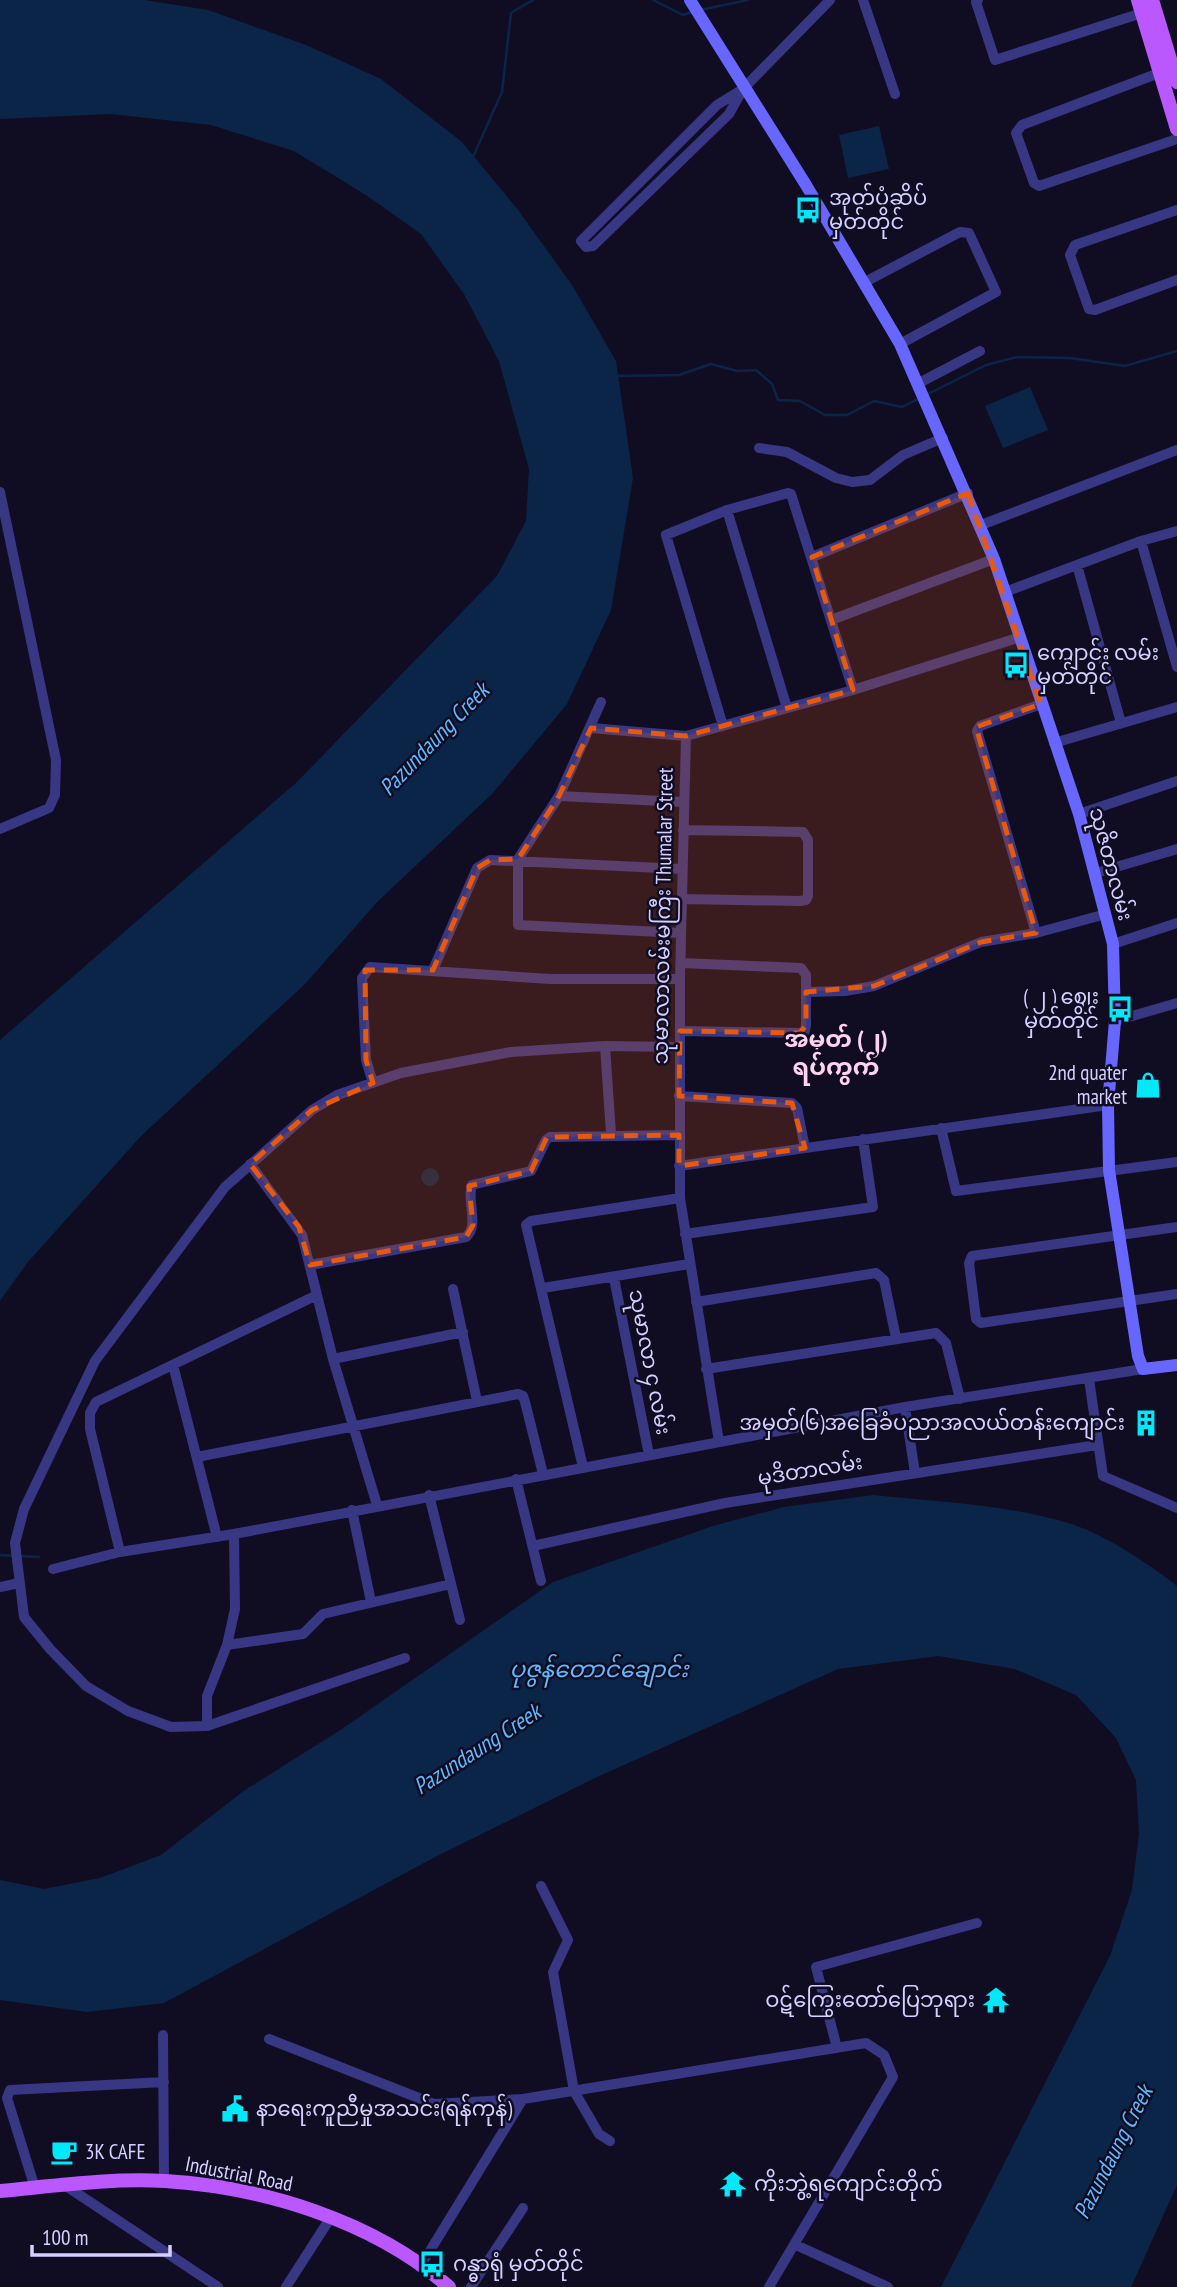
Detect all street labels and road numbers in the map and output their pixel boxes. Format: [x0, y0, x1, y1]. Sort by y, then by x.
street label: သုမာလာလမ်းမကြီး Thumalar Street [644, 767, 683, 1065]
street label: သုဇိတာလမ်း [1080, 804, 1142, 925]
street label: သုမာလာ ၄ လမ်း [619, 1286, 680, 1438]
street label: မုဒိတာလမ်း [755, 1446, 865, 1495]
street label: Industrial Road [183, 2150, 295, 2197]

